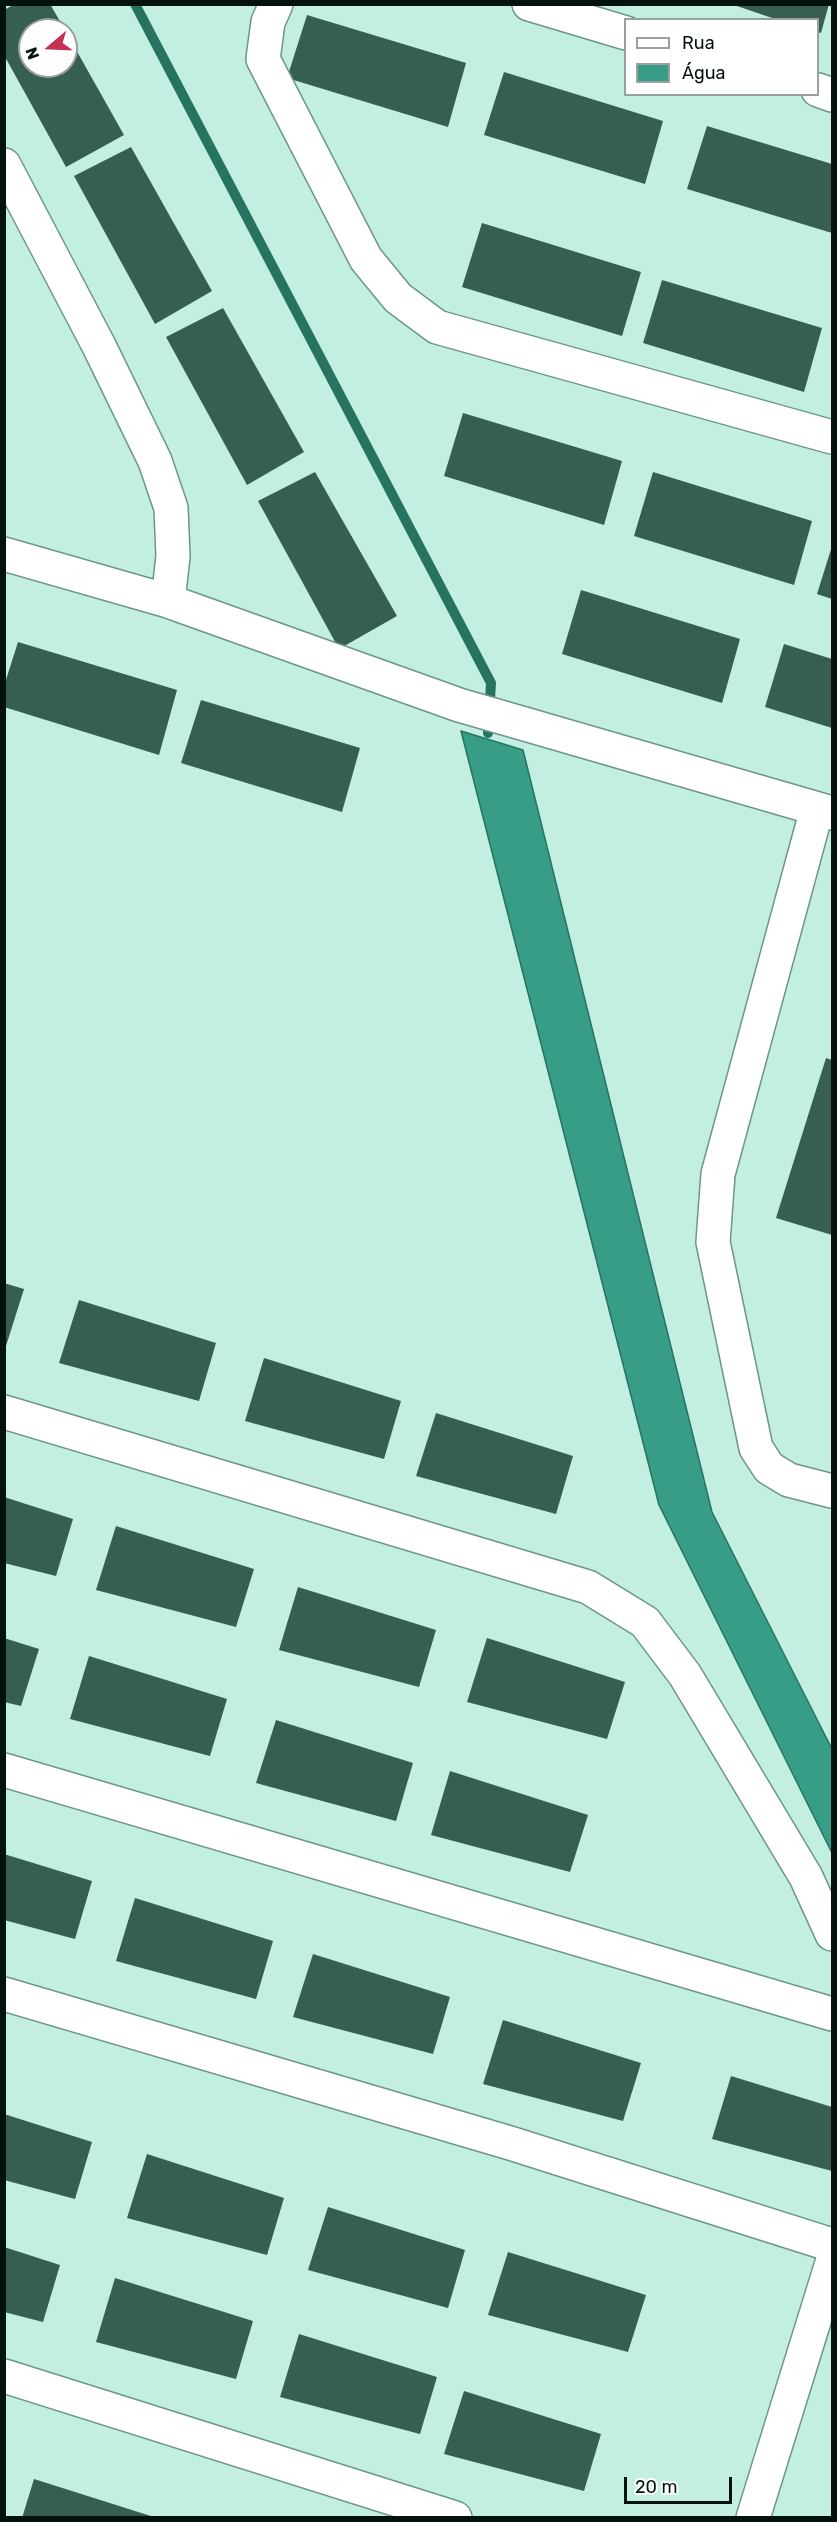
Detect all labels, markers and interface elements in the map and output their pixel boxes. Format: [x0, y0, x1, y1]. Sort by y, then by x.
north arrow [18, 18, 78, 78]
legend [624, 18, 819, 96]
text: Rua [682, 32, 715, 54]
text: N [22, 45, 43, 62]
text: Água [682, 62, 725, 84]
scale bar [627, 2465, 735, 2503]
text: 20 m [635, 2476, 677, 2498]

